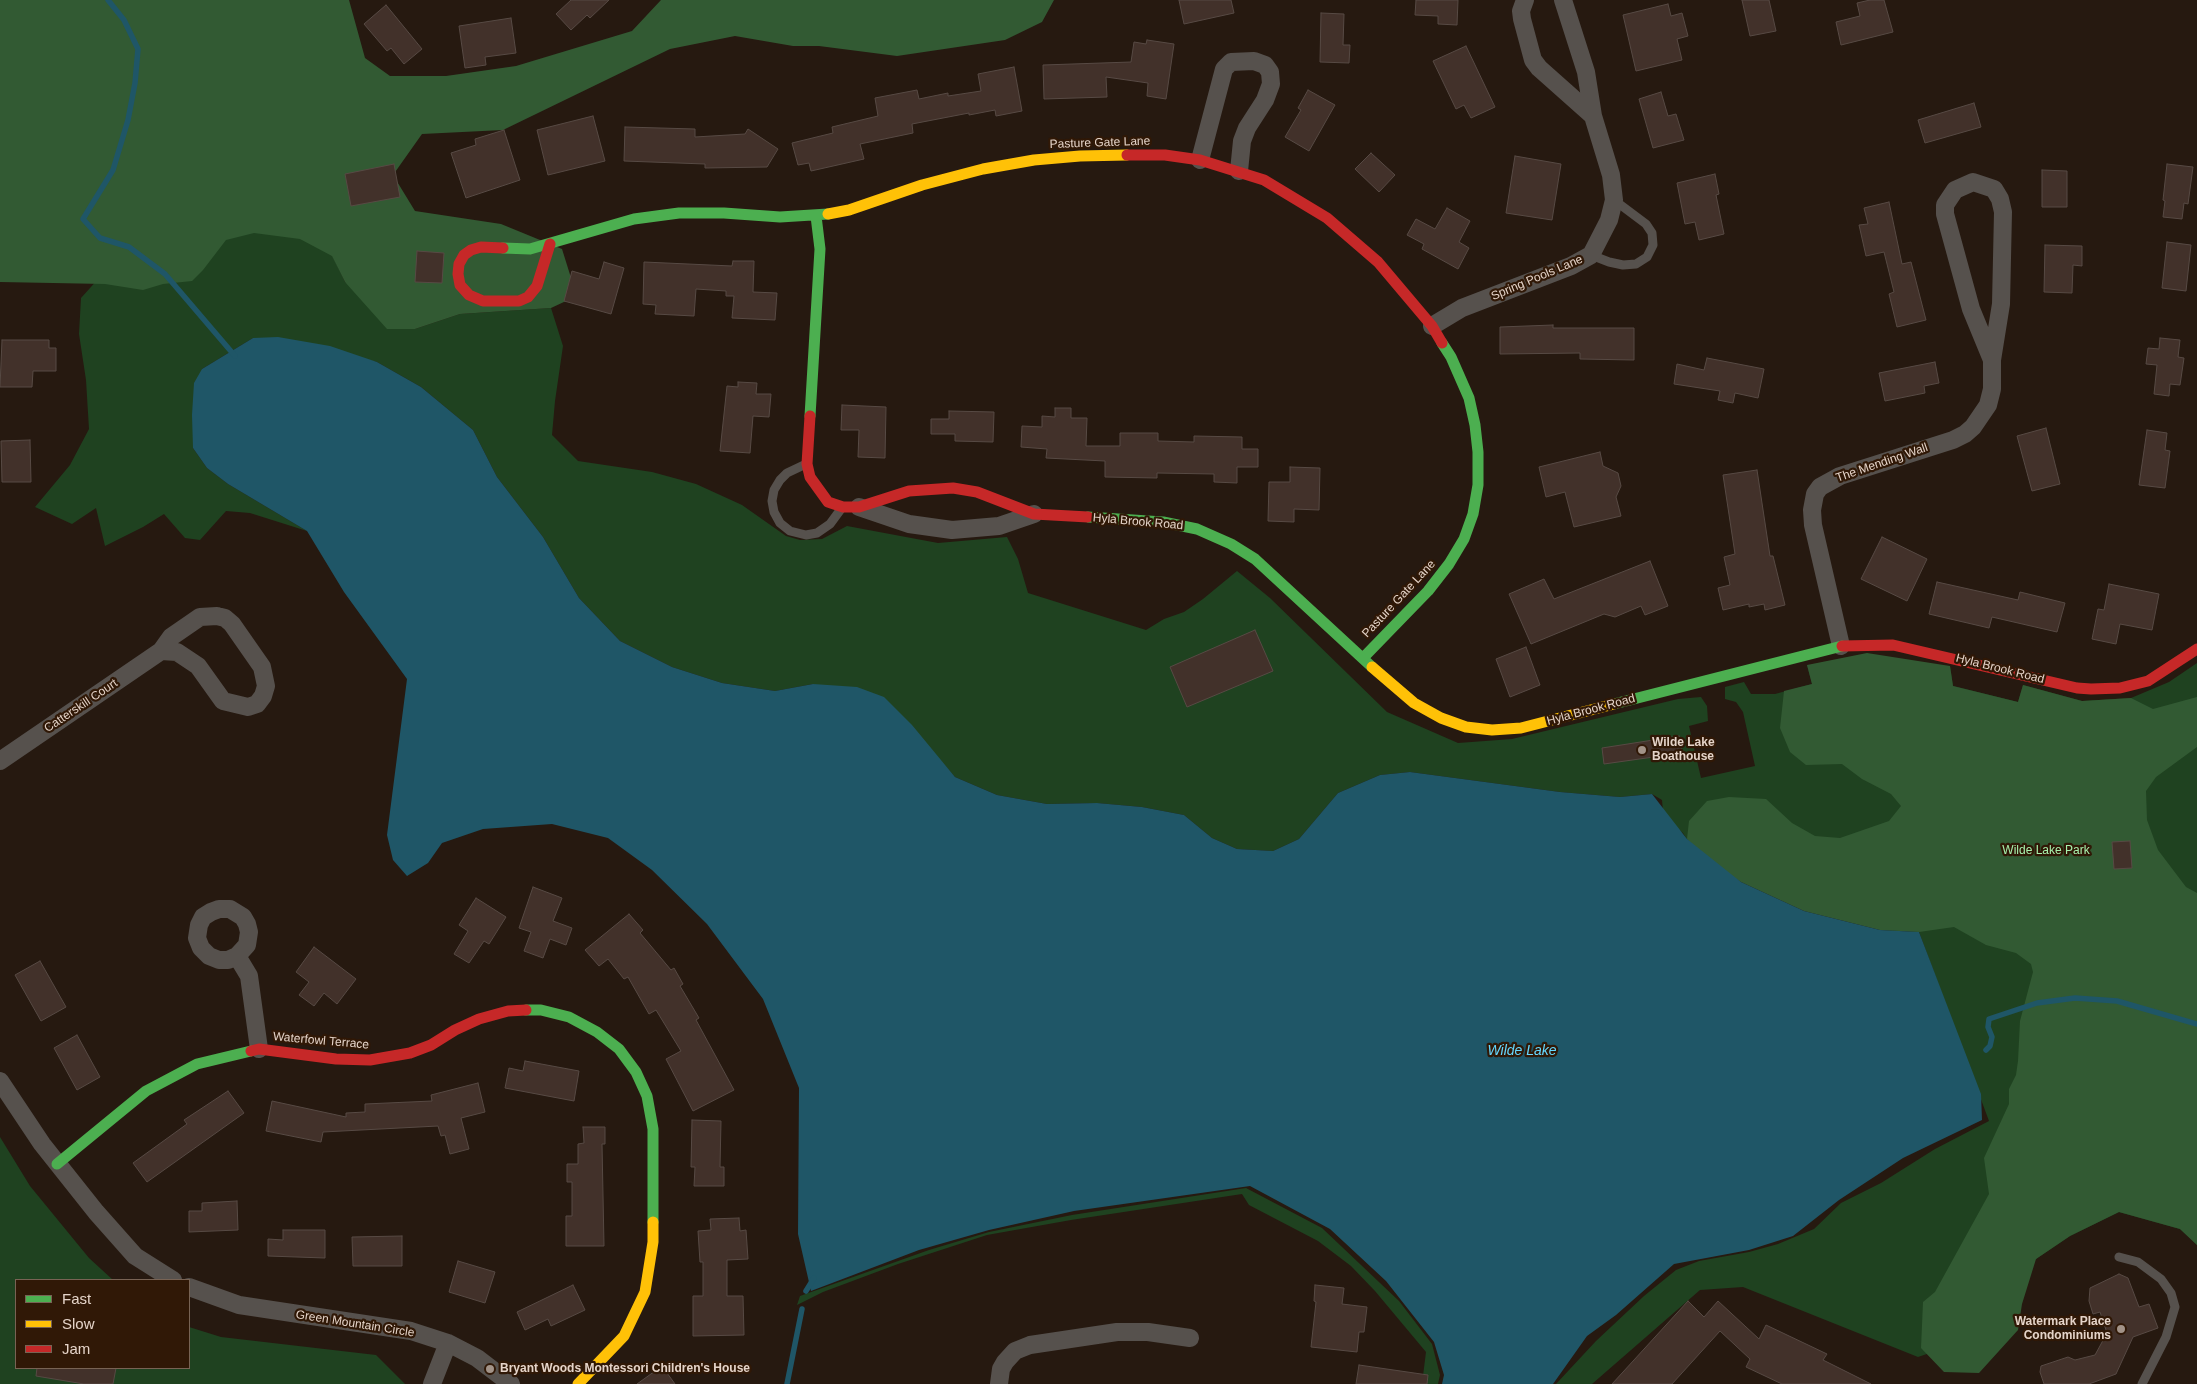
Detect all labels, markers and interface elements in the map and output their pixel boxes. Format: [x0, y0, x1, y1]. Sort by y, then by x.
street label: Pasture Gate Lane [1049, 134, 1151, 152]
street label: Spring Pools Lane [1489, 252, 1585, 304]
street label: The Mending Wall [1834, 441, 1930, 485]
street label: Hyla Brook Road [1092, 511, 1184, 533]
street label: Pasture Gate Lane [1359, 557, 1439, 641]
street label: Hyla Brook Road [1954, 651, 2046, 687]
street label: Catterskill Court [42, 676, 120, 736]
street label: Hyla Brook Road [1545, 691, 1637, 729]
place label: Wilde Lake Boathouse [1652, 736, 1715, 764]
marker: Wilde Lake Boathouse [1636, 744, 1648, 756]
park label: Wilde Lake Park [2002, 844, 2090, 858]
street label: Waterfowl Terrace [272, 1030, 370, 1052]
water label: Wilde Lake [1487, 1043, 1557, 1059]
legend [15, 1279, 190, 1369]
text: Fast [62, 1290, 91, 1307]
street label: Green Mountain Circle [295, 1307, 415, 1341]
text: Slow [62, 1315, 95, 1332]
place label: Watermark Place Condominiums [2015, 1315, 2111, 1343]
marker: Watermark Place Condominiums [2115, 1323, 2127, 1335]
text: Jam [62, 1340, 90, 1357]
place label: Bryant Woods Montessori Children's House [500, 1362, 750, 1376]
marker: Bryant Woods Montessori Children's House [484, 1363, 496, 1375]

